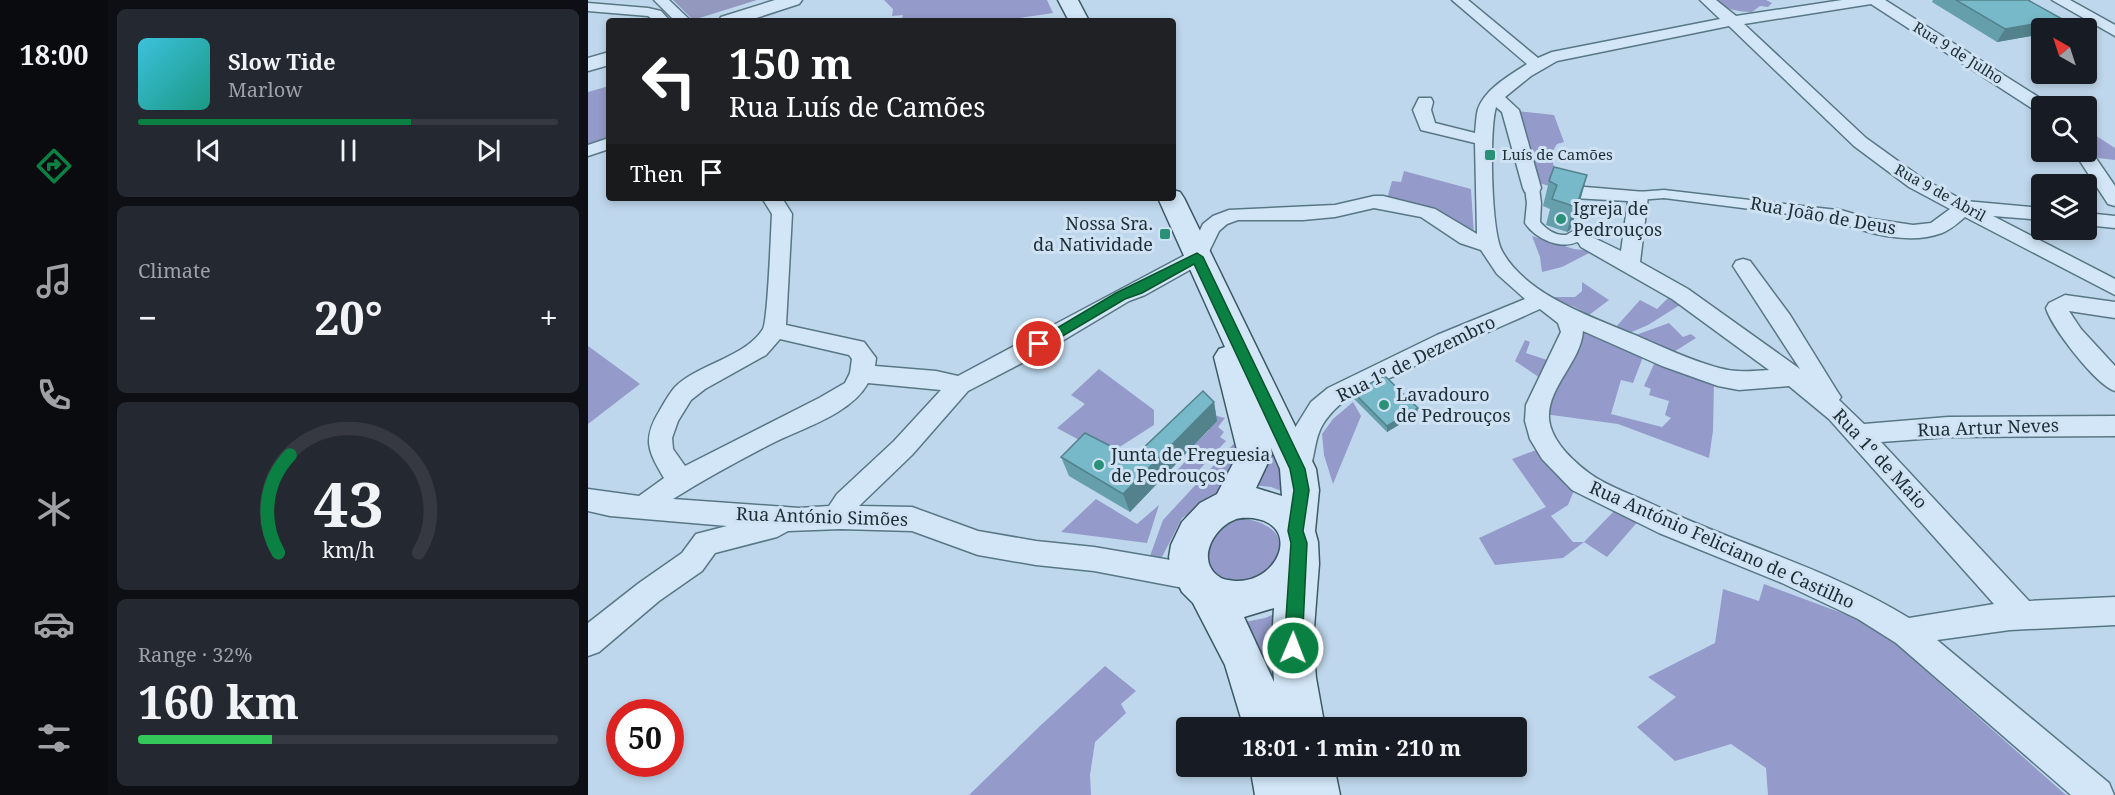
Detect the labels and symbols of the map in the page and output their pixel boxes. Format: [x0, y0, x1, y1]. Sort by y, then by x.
street label: Rua 9 de Julho [1910, 16, 2007, 88]
north arrow [2031, 18, 2097, 84]
place label: Luís de Camões [1502, 144, 1613, 164]
marker: Luís de Camões [1483, 148, 1497, 162]
street label: Rua 9 de Abril [1891, 159, 1990, 226]
street label: Rua João de Deus [1748, 190, 1898, 240]
place label: Igreja de Pedrouços [1573, 196, 1662, 241]
place label: Nossa Sra. da Natividade [1033, 211, 1153, 256]
marker: Igreja de Pedrouços [1554, 212, 1568, 226]
marker: Nossa Sra. da Natividade [1158, 227, 1172, 241]
street label: Rua 1º de Dezembro [1332, 309, 1499, 407]
pin [1013, 318, 1064, 369]
place label: Lavadouro de Pedrouços [1396, 382, 1511, 427]
marker: Lavadouro de Pedrouços [1377, 398, 1391, 412]
street label: Rua 1º de Maio [1828, 403, 1933, 513]
street label: Rua Artur Neves [1917, 413, 2059, 441]
place label: Junta de Freguesia de Pedrouços [1110, 442, 1270, 487]
marker: Junta de Freguesia de Pedrouços [1092, 458, 1106, 472]
street label: Rua António Feliciano de Castilho [1586, 475, 1859, 614]
street label: Rua António Simões [736, 501, 909, 531]
position arrow [1261, 616, 1325, 680]
speed limit sign: 50 [606, 699, 684, 777]

